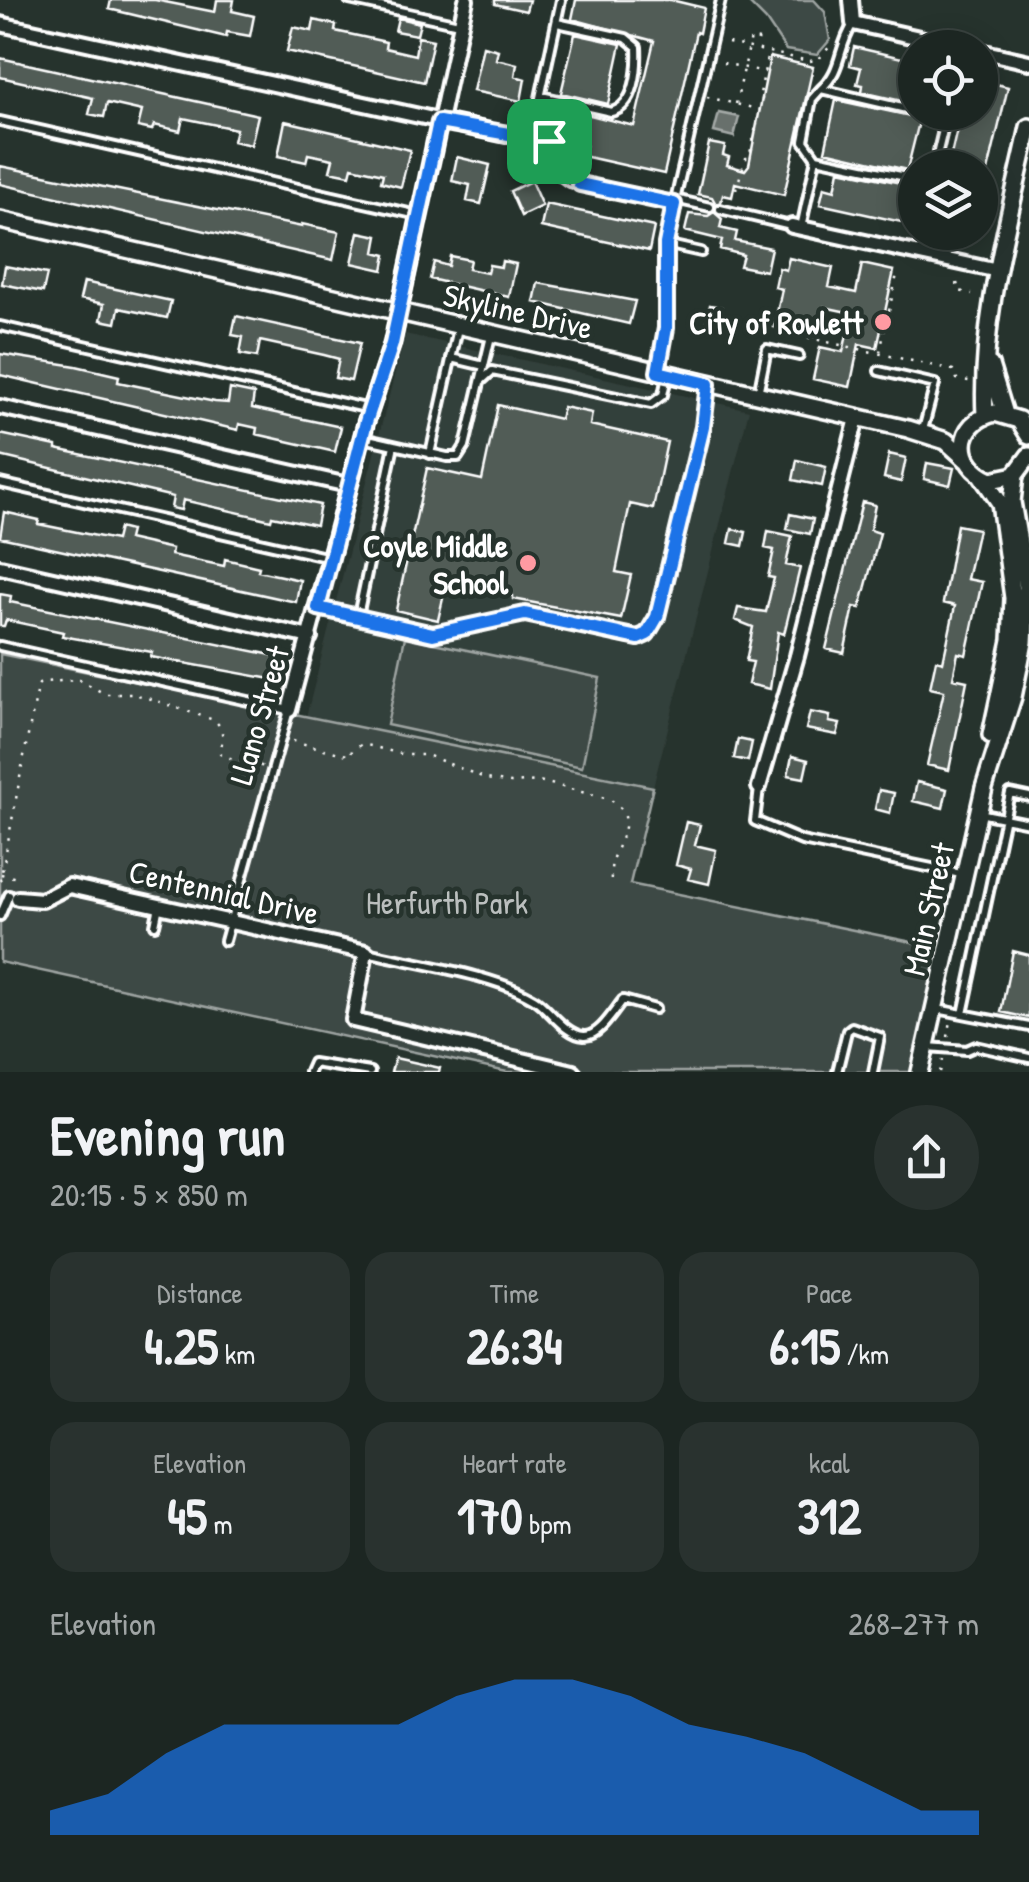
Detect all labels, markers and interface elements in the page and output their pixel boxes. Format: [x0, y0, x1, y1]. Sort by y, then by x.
map controls [898, 30, 998, 250]
button: locate [898, 30, 998, 130]
pin [507, 99, 592, 184]
icon: arrive [522, 114, 577, 169]
button: layers [898, 150, 998, 250]
street label: Skyline Drive [439, 273, 597, 349]
place label: City of Rowlett [689, 301, 864, 345]
marker: City of Rowlett [872, 311, 894, 333]
place label: Coyle Middle School [363, 524, 509, 604]
marker: Coyle Middle School [517, 552, 539, 574]
street label: Llano Street [219, 640, 300, 789]
street label: Main Street [892, 837, 964, 980]
street label: Centennial Drive [125, 849, 323, 935]
park label: Herfurth Park [366, 881, 528, 924]
text: Evening run [50, 1098, 285, 1172]
button: share [874, 1105, 979, 1210]
text: 20:15 · 5 × 850 m [50, 1173, 248, 1216]
text: Distance [157, 1274, 243, 1312]
text: Time [490, 1274, 539, 1312]
text: Pace [806, 1274, 852, 1312]
text: 4.25 [144, 1312, 218, 1380]
text: 26:34 [466, 1312, 563, 1380]
text: 6:15 [769, 1312, 840, 1380]
text: km [218, 1335, 255, 1373]
text: /km [840, 1335, 889, 1373]
text: Elevation [153, 1444, 246, 1482]
text: Heart rate [462, 1444, 567, 1482]
text: kcal [809, 1444, 850, 1482]
text: 45 [167, 1482, 207, 1550]
text: 170 [457, 1482, 523, 1550]
text: 312 [797, 1482, 861, 1550]
text: m [207, 1505, 233, 1543]
text: bpm [523, 1505, 572, 1543]
text: Elevation [50, 1602, 156, 1645]
text: 268–277 m [848, 1602, 979, 1645]

